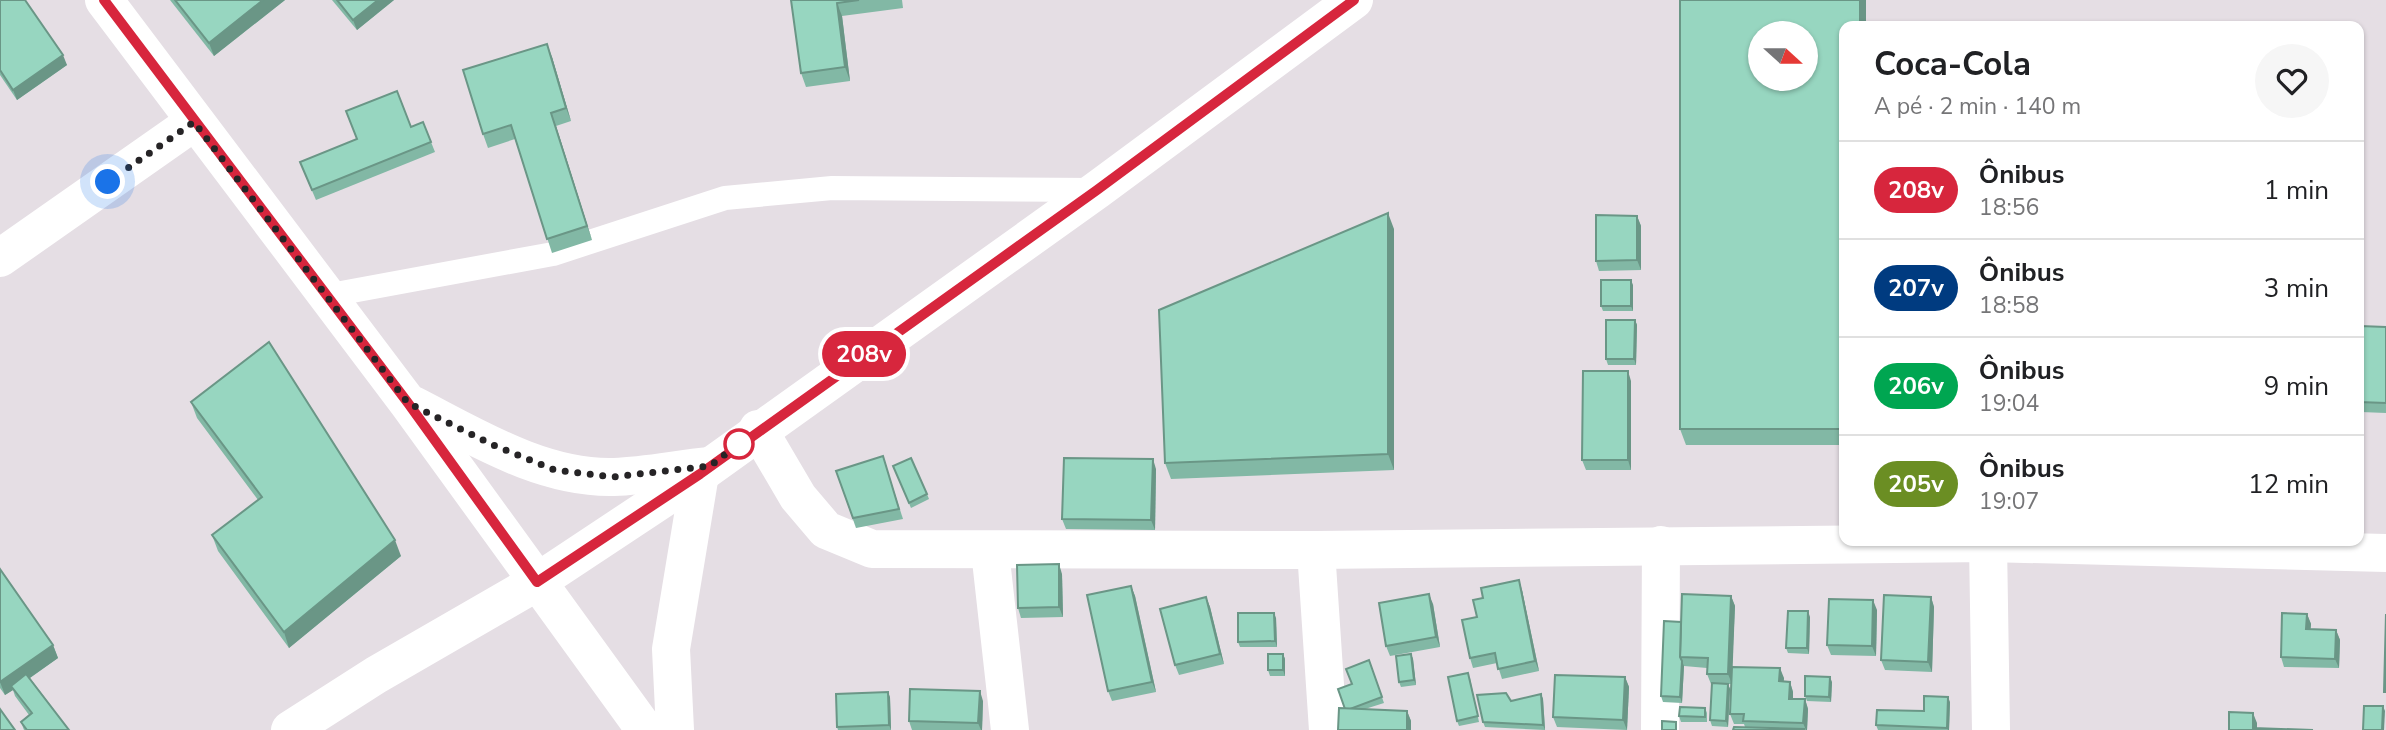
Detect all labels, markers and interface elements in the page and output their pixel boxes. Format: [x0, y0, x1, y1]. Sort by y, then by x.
north arrow [1748, 21, 1818, 91]
map controls [1748, 21, 1818, 91]
text: Coca-Cola [1874, 42, 2031, 87]
button: heart [2255, 44, 2329, 118]
text: A pé · 2 min · 140 m [1874, 91, 2081, 122]
text: Ônibus [1979, 157, 2064, 192]
your location [90, 164, 125, 199]
text: 1 min [2264, 173, 2329, 208]
text: 208v [1888, 174, 1944, 206]
text: 18:56 [1979, 192, 2039, 223]
text: Ônibus [1979, 255, 2064, 290]
text: 3 min [2264, 271, 2329, 306]
text: 207v [1888, 272, 1944, 304]
text: 18:58 [1979, 290, 2039, 321]
line badge: 208v [815, 331, 913, 377]
text: 208v [836, 338, 892, 370]
text: Ônibus [1979, 353, 2064, 388]
text: 9 min [2264, 369, 2329, 404]
text: 206v [1888, 370, 1944, 402]
text: 19:04 [1979, 388, 2039, 419]
unlabelled marker [724, 429, 754, 459]
text: Ônibus [1979, 451, 2064, 486]
text: 12 min [2248, 467, 2329, 502]
text: 205v [1888, 468, 1944, 500]
text: 19:07 [1979, 486, 2039, 517]

